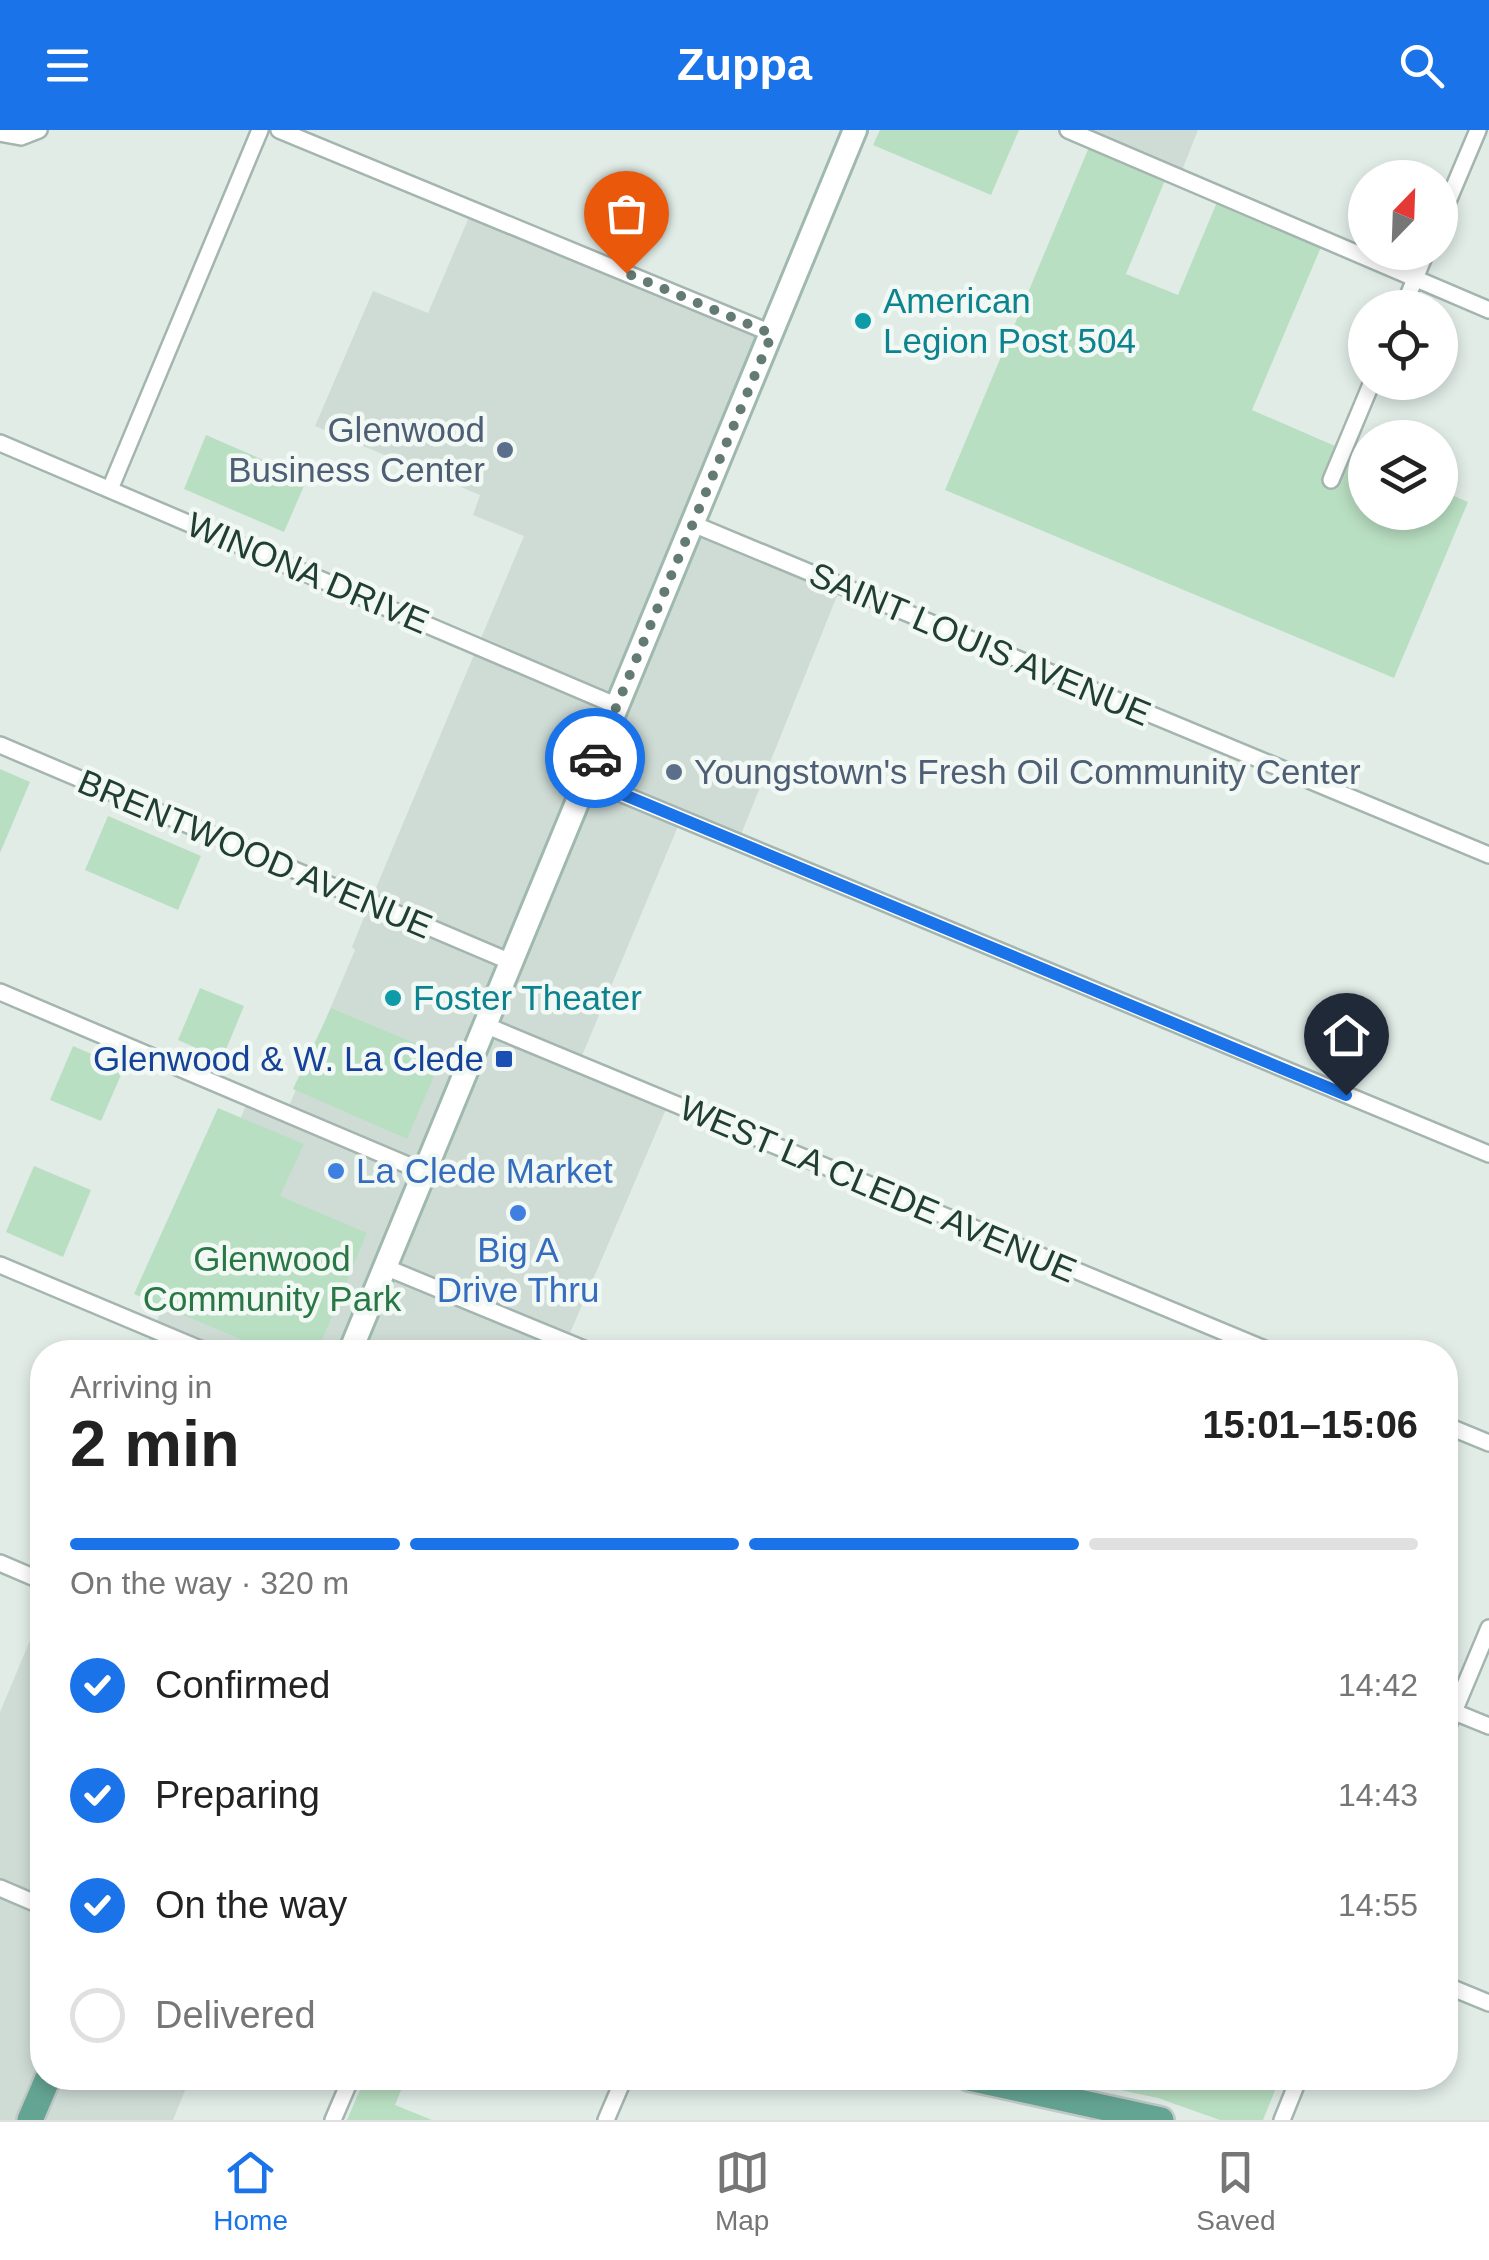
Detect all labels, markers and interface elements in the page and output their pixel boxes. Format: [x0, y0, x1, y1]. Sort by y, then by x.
icon: menu [40, 38, 95, 93]
icon: search [1394, 38, 1449, 93]
text: Zuppa [677, 39, 812, 90]
north arrow [1348, 160, 1458, 270]
map controls [1348, 160, 1458, 530]
pin [584, 171, 669, 274]
icon: bag [599, 186, 654, 241]
place label: American Legion Post 504 [883, 281, 1136, 360]
button: locate [1348, 290, 1458, 400]
marker: American Legion Post 504 [852, 310, 874, 332]
place label: Glenwood Business Center [228, 410, 485, 489]
button: layers [1348, 420, 1458, 530]
marker: Glenwood Business Center [494, 439, 516, 461]
street label: WINONA DRIVE [182, 504, 435, 641]
street label: SAINT LOUIS AVENUE [804, 554, 1156, 733]
courier [545, 708, 645, 808]
icon: car [568, 731, 623, 786]
place label: Youngstown's Fresh Oil Community Center [694, 752, 1361, 791]
street label: BRENTWOOD AVENUE [72, 761, 438, 946]
marker: Youngstown's Fresh Oil Community Center [663, 761, 685, 783]
place label: Foster Theater [413, 978, 642, 1017]
marker: Foster Theater [382, 987, 404, 1009]
pin [1304, 993, 1389, 1096]
icon: home [1319, 1008, 1374, 1063]
place label: Glenwood & W. La Clede [93, 1039, 484, 1078]
marker: Glenwood & W. La Clede [493, 1048, 515, 1070]
street label: WEST LA CLEDE AVENUE [674, 1087, 1082, 1290]
place label: La Clede Market [356, 1151, 613, 1190]
marker: La Clede Market [325, 1160, 347, 1182]
marker: Big A Drive Thru [507, 1202, 529, 1224]
place label: Big A Drive Thru [437, 1230, 599, 1309]
park label: Glenwood Community Park [143, 1239, 402, 1318]
text: Arriving in [70, 1369, 212, 1405]
text: 15:01–15:06 [1202, 1404, 1418, 1446]
text: 2 min [70, 1407, 240, 1480]
text: On the way · 320 m [70, 1565, 349, 1601]
icon: check [70, 1658, 125, 1713]
text: Confirmed [155, 1664, 330, 1706]
text: 14:42 [1338, 1667, 1418, 1703]
icon: check [70, 1768, 125, 1823]
text: Preparing [155, 1774, 320, 1816]
text: 14:43 [1338, 1777, 1418, 1813]
icon: check [70, 1878, 125, 1933]
text: On the way [155, 1884, 347, 1926]
text: 14:55 [1338, 1887, 1418, 1923]
text: Delivered [155, 1994, 316, 2036]
tab: Home [213, 2145, 288, 2237]
tab: Map [715, 2145, 770, 2237]
tab: Saved [1196, 2145, 1276, 2237]

